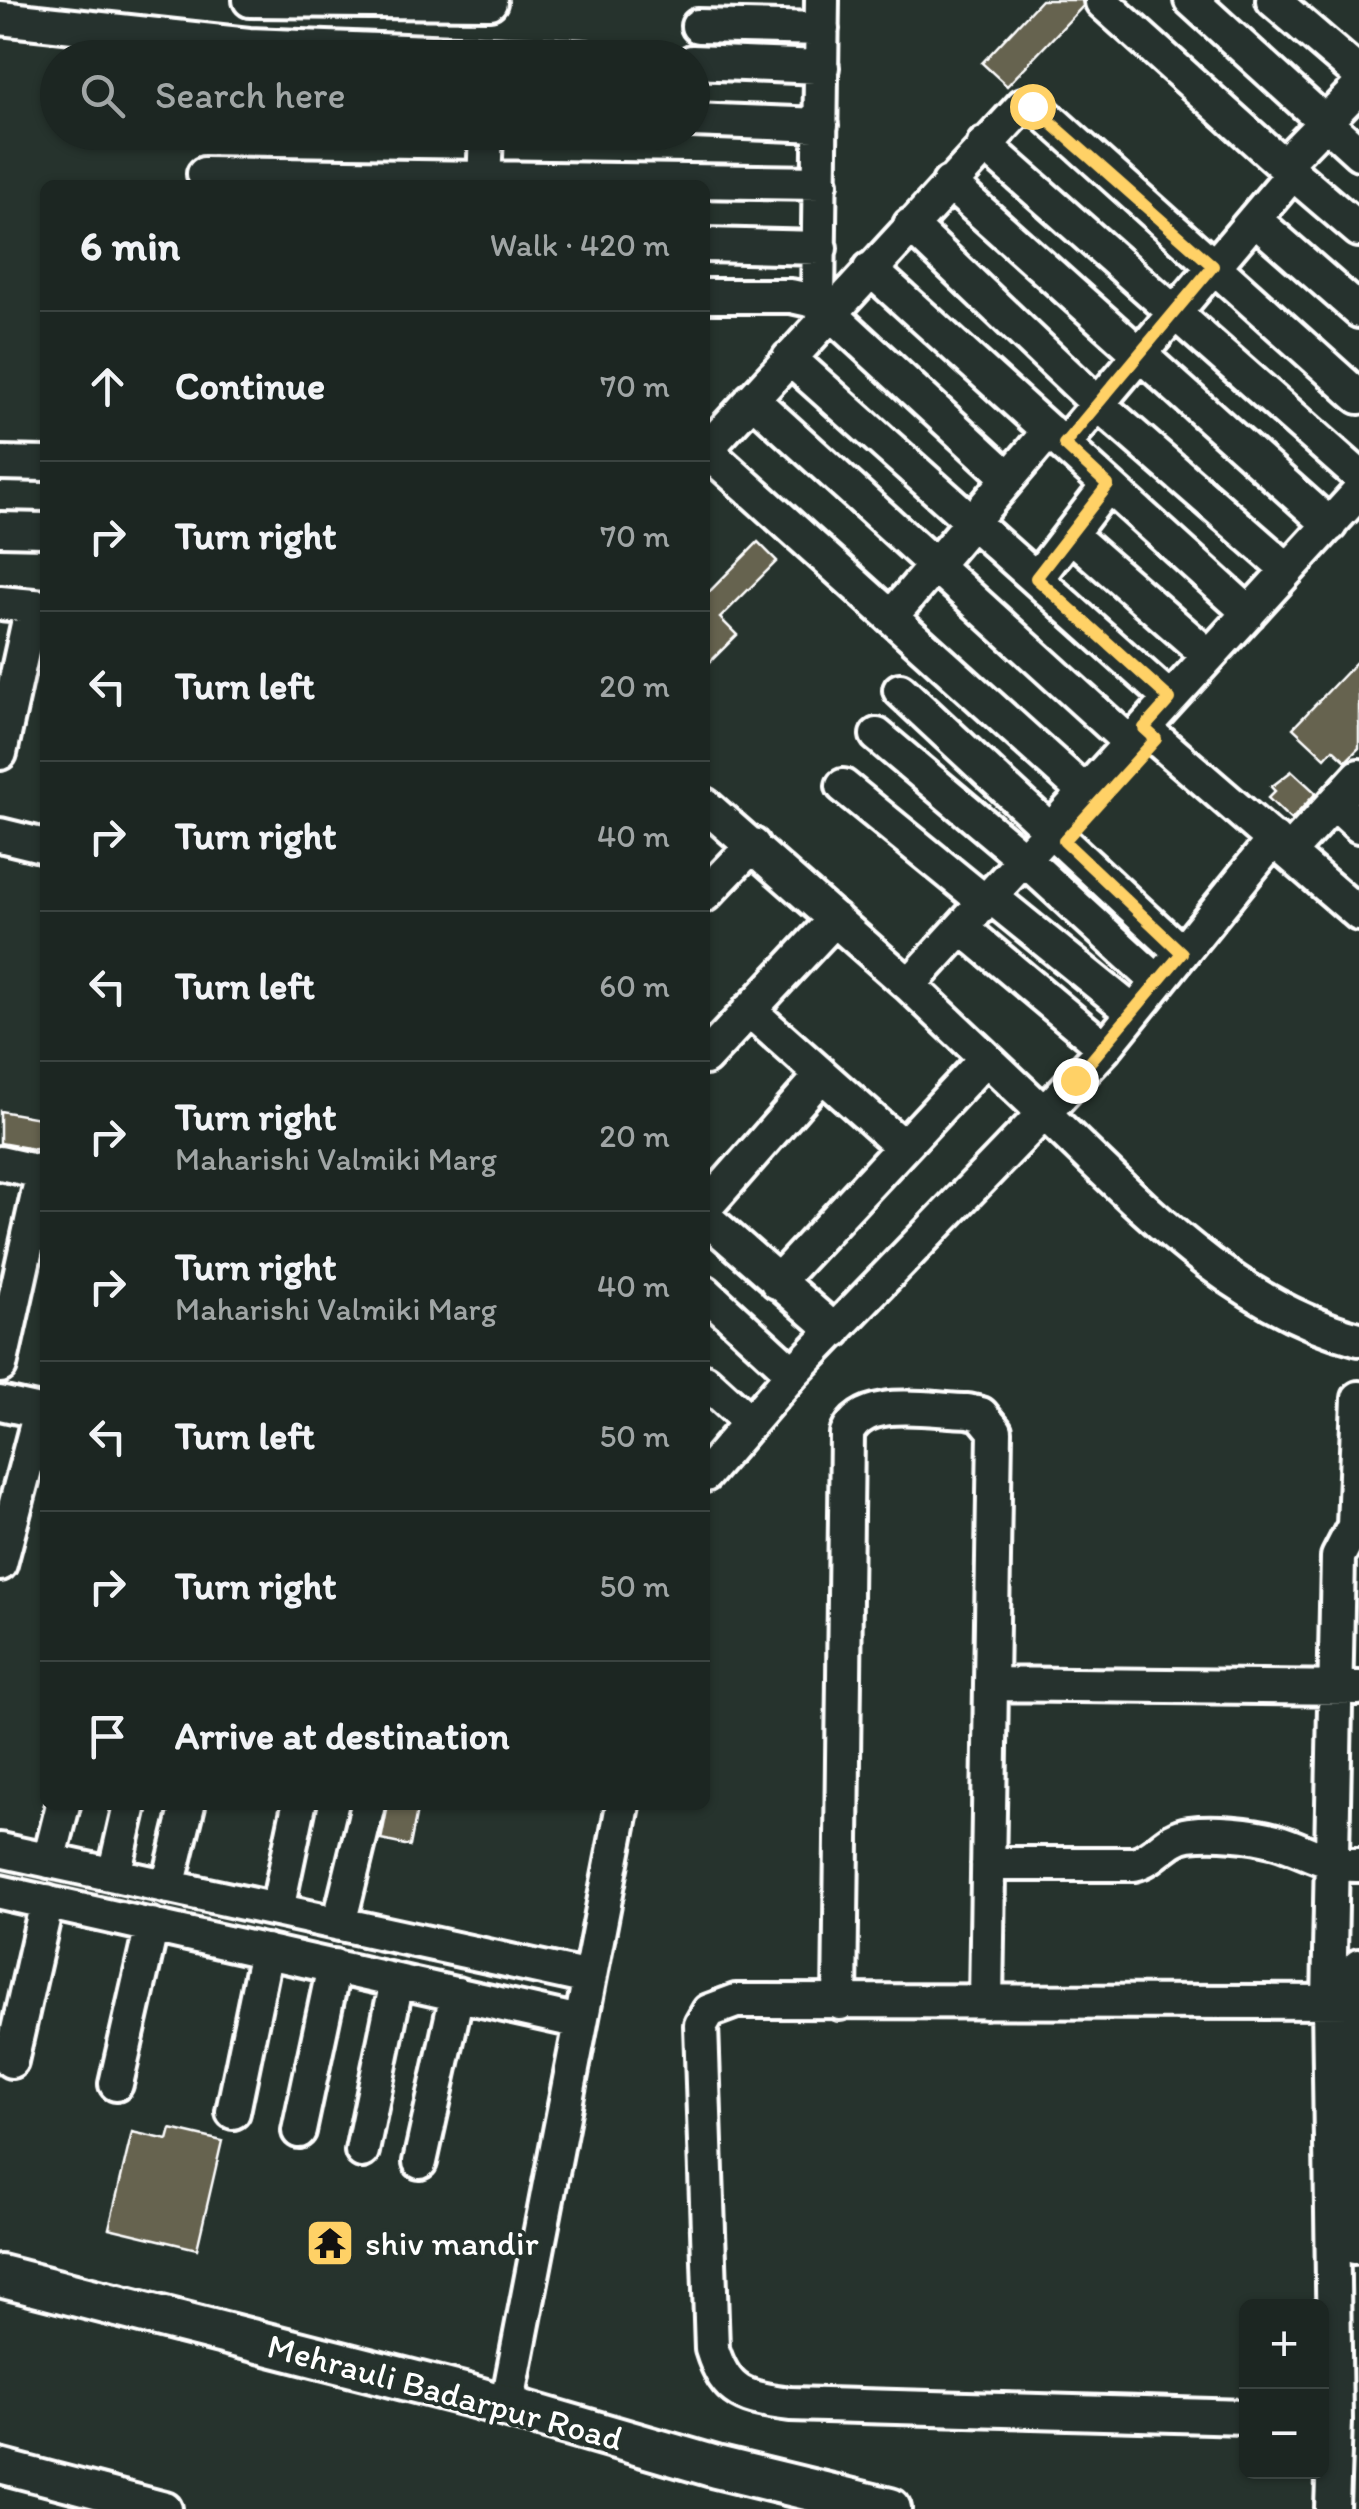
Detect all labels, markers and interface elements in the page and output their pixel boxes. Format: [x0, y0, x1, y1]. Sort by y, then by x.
search box [40, 40, 710, 150]
icon: search [75, 68, 130, 123]
text: Search here [155, 72, 346, 118]
route start [1010, 84, 1056, 130]
text: 6 min [80, 220, 180, 271]
text: Walk · 420 m [490, 226, 670, 264]
icon: ahead [80, 359, 135, 414]
text: Continue [175, 363, 325, 409]
text: 70 m [600, 367, 670, 405]
icon: right [80, 509, 135, 564]
text: Turn right [175, 513, 337, 559]
text: 70 m [600, 517, 670, 555]
icon: left [80, 659, 135, 714]
text: Turn left [175, 663, 315, 709]
text: 20 m [599, 667, 670, 705]
icon: right [80, 809, 135, 864]
text: Turn right [175, 813, 337, 859]
text: 40 m [597, 817, 670, 855]
icon: left [80, 959, 135, 1014]
text: Turn left [175, 963, 315, 1009]
text: 60 m [599, 967, 670, 1005]
route end [1053, 1058, 1099, 1104]
text: Turn right [175, 1094, 337, 1140]
icon: right [80, 1109, 135, 1164]
text: 20 m [599, 1117, 670, 1155]
text: Maharishi Valmiki Marg [175, 1140, 497, 1178]
text: Turn right [175, 1244, 337, 1290]
icon: right [80, 1259, 135, 1314]
text: 40 m [597, 1267, 670, 1305]
text: Maharishi Valmiki Marg [175, 1290, 497, 1328]
icon: left [80, 1409, 135, 1464]
text: Turn left [175, 1413, 315, 1459]
text: 50 m [599, 1417, 670, 1455]
icon: right [80, 1559, 135, 1614]
text: Turn right [175, 1563, 337, 1609]
text: 50 m [599, 1567, 670, 1605]
icon: arrive [80, 1709, 135, 1764]
text: Arrive at destination [175, 1713, 510, 1759]
temple icon: shiv mandir [304, 2217, 356, 2269]
place label: shiv mandir [365, 2222, 539, 2264]
map controls [1239, 2299, 1329, 2479]
button: + [1239, 2299, 1329, 2389]
street label: Mehrauli Badarpur Road [263, 2324, 627, 2460]
button: − [1239, 2389, 1329, 2479]

